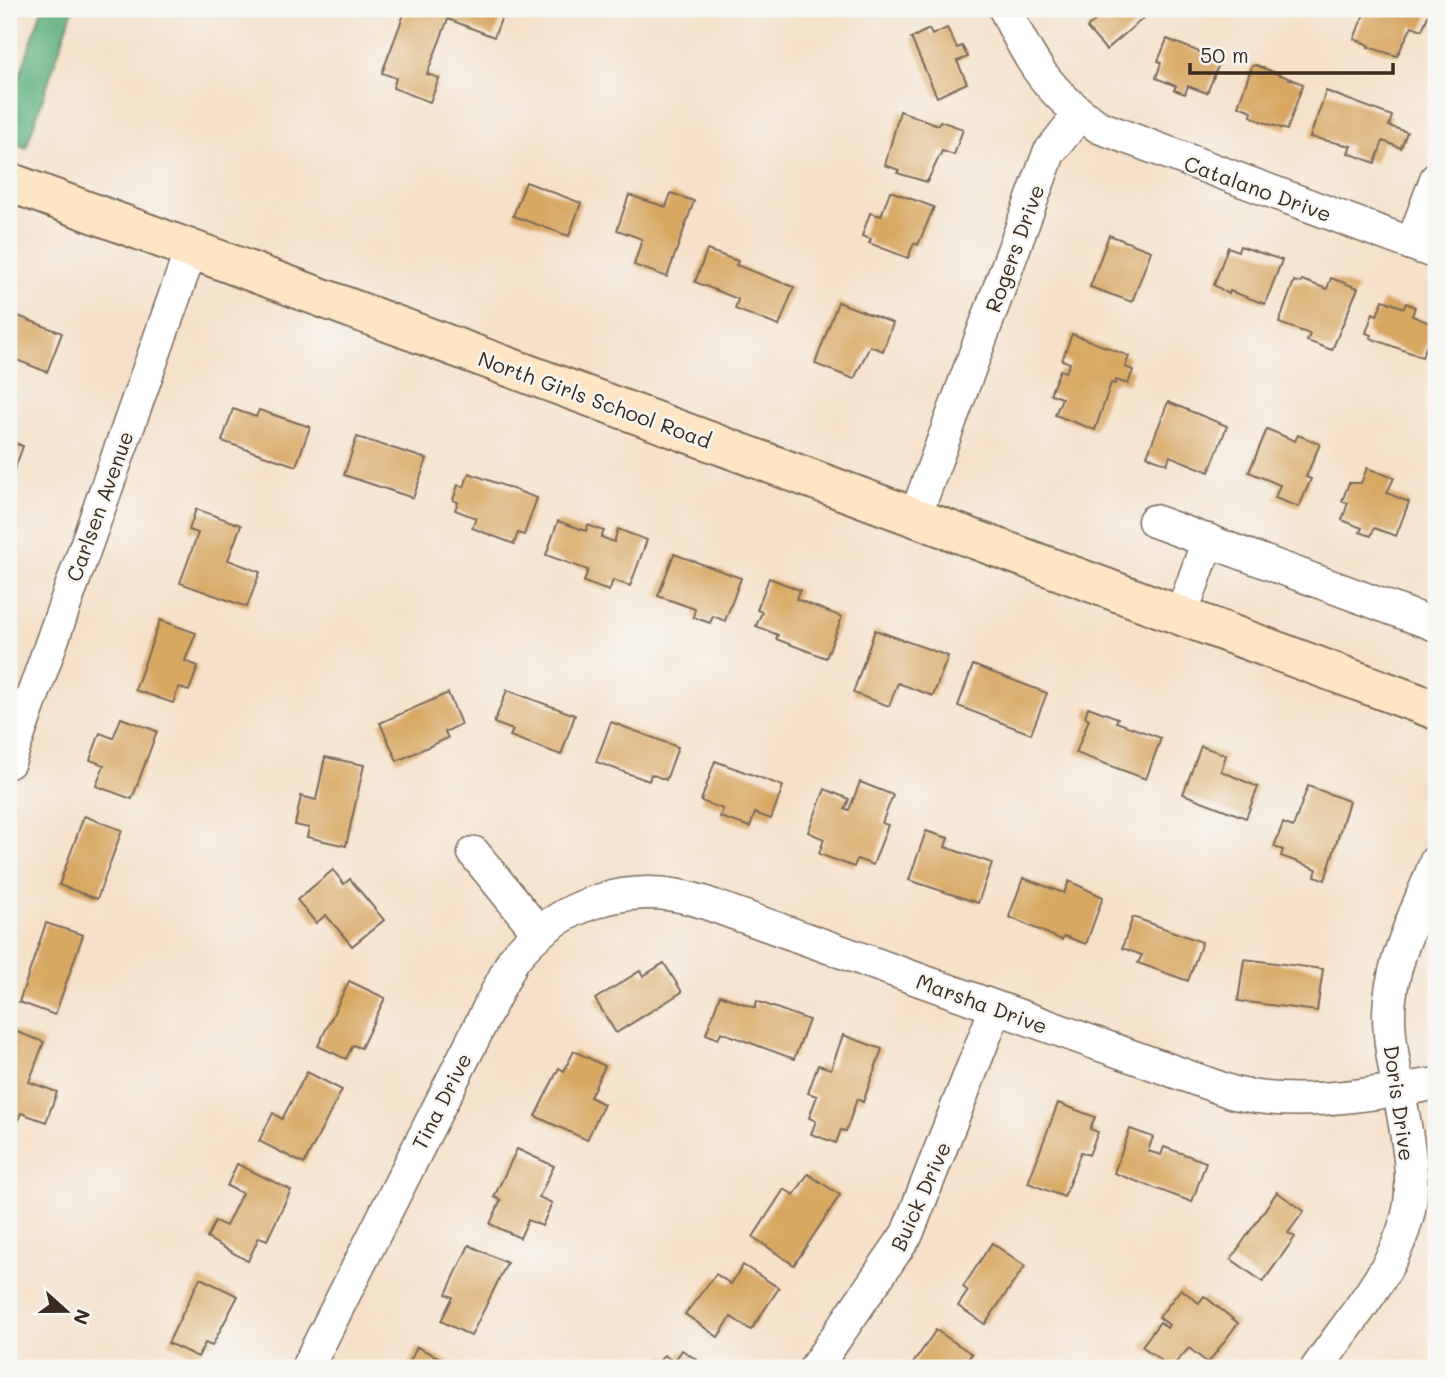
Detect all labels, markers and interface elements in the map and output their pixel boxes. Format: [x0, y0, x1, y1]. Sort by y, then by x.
scale bar [1190, 32, 1392, 76]
text: 50 m [1200, 41, 1249, 68]
street label: Catalano Drive [1181, 149, 1335, 227]
street label: Rogers Drive [978, 180, 1050, 316]
street label: North Girls School Road [475, 344, 715, 454]
street label: Carlsen Avenue [59, 427, 139, 585]
street label: Marsha Drive [913, 967, 1051, 1039]
street label: Doris Drive [1379, 1044, 1421, 1162]
street label: Tina Drive [405, 1048, 477, 1154]
street label: Buick Drive [884, 1137, 956, 1255]
north arrow [32, 1276, 102, 1346]
text: N [68, 1306, 97, 1328]

